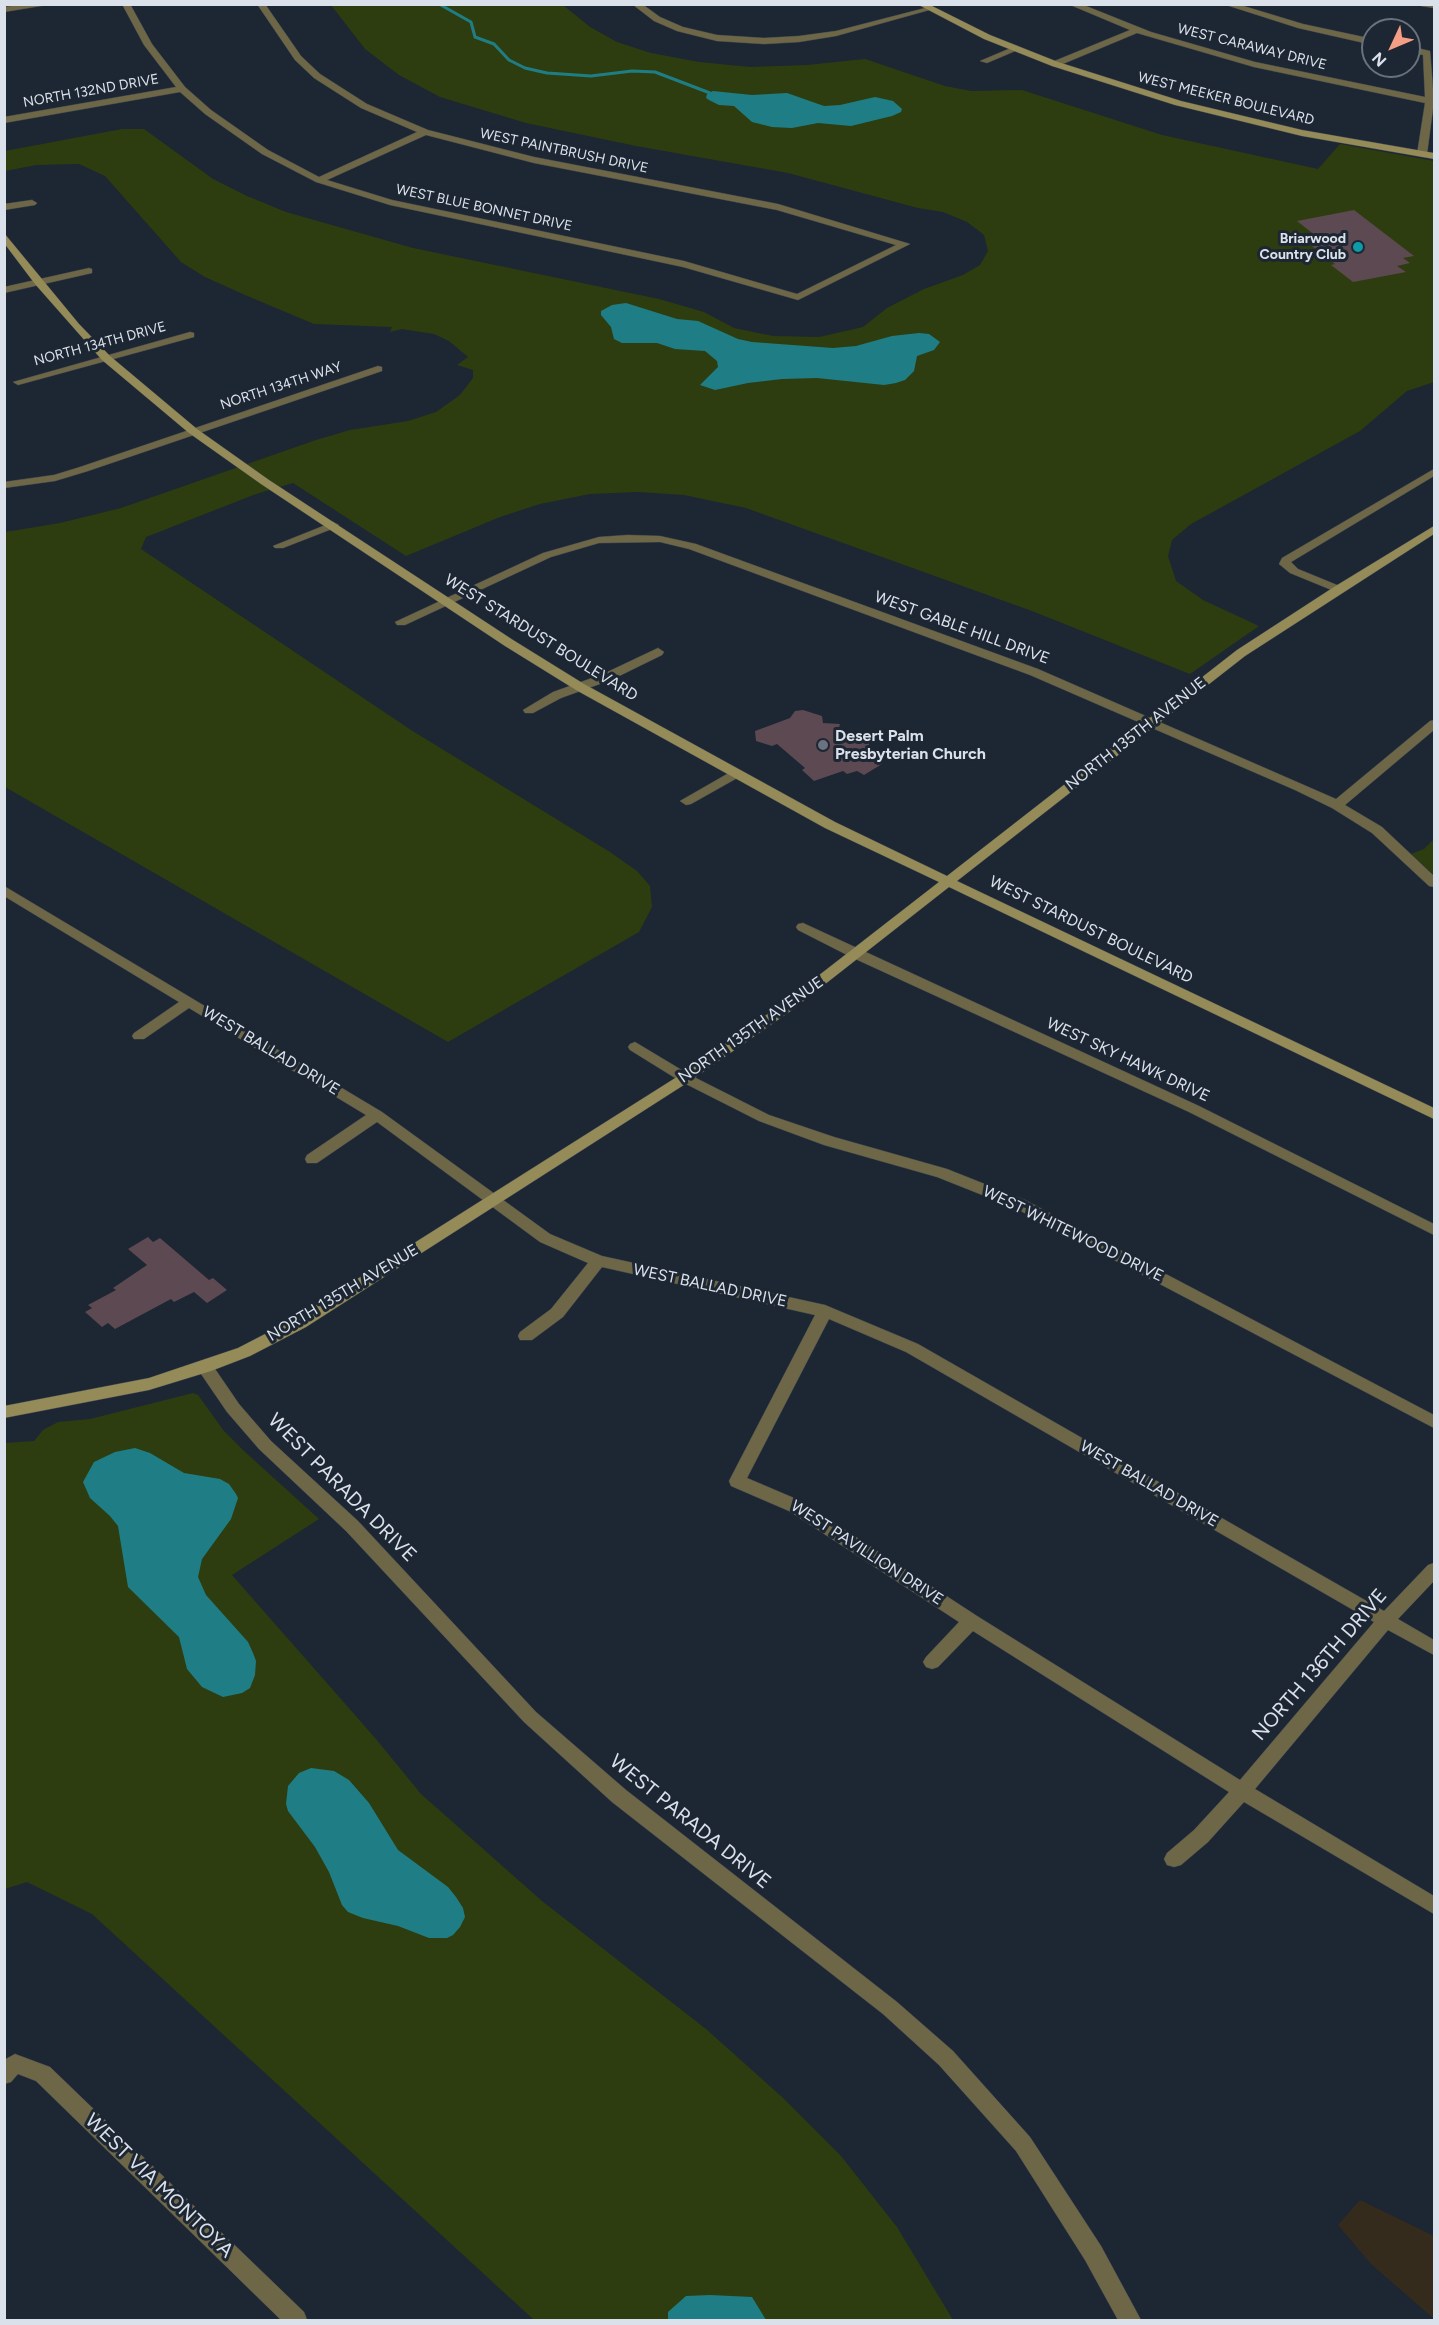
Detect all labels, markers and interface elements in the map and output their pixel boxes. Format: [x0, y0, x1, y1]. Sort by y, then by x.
north arrow [1361, 18, 1421, 78]
street label: WEST CARAWAY DRIVE [1176, 20, 1328, 74]
text: N [1368, 48, 1390, 71]
street label: WEST MEEKER BOULEVARD [1136, 69, 1316, 129]
street label: NORTH 132ND DRIVE [22, 71, 160, 111]
street label: WEST PAINTBRUSH DRIVE [478, 125, 650, 177]
street label: WEST BLUE BONNET DRIVE [394, 181, 574, 235]
place label: Briarwood Country Club [1260, 231, 1346, 264]
marker: Briarwood Country Club [1351, 240, 1365, 254]
street label: NORTH 134TH DRIVE [32, 318, 168, 370]
street label: NORTH 134TH WAY [218, 358, 344, 414]
street label: WEST STARDUST BOULEVARD [441, 570, 641, 706]
street label: WEST GABLE HILL DRIVE [872, 587, 1052, 669]
street label: NORTH 135TH AVENUE [1062, 673, 1210, 795]
place label: Desert Palm Presbyterian Church [835, 726, 986, 764]
marker: Desert Palm Presbyterian Church [816, 738, 830, 752]
street label: WEST STARDUST BOULEVARD [986, 872, 1196, 988]
street label: NORTH 135TH AVENUE [675, 973, 827, 1087]
street label: WEST BALLAD DRIVE [199, 1002, 343, 1100]
street label: WEST SKY HAWK DRIVE [1043, 1014, 1213, 1106]
street label: WEST WHITEWOOD DRIVE [980, 1182, 1166, 1286]
street label: NORTH 135TH AVENUE [264, 1240, 422, 1346]
street label: WEST BALLAD DRIVE [632, 1260, 788, 1312]
street label: WEST PARADA DRIVE [263, 1409, 421, 1567]
street label: WEST BALLAD DRIVE [1076, 1437, 1222, 1531]
street label: WEST PAVILLION DRIVE [787, 1496, 947, 1610]
street label: NORTH 136TH DRIVE [1248, 1584, 1392, 1746]
street label: WEST PARADA DRIVE [605, 1750, 775, 1894]
street label: WEST VIA MONTOYA [80, 2109, 238, 2263]

